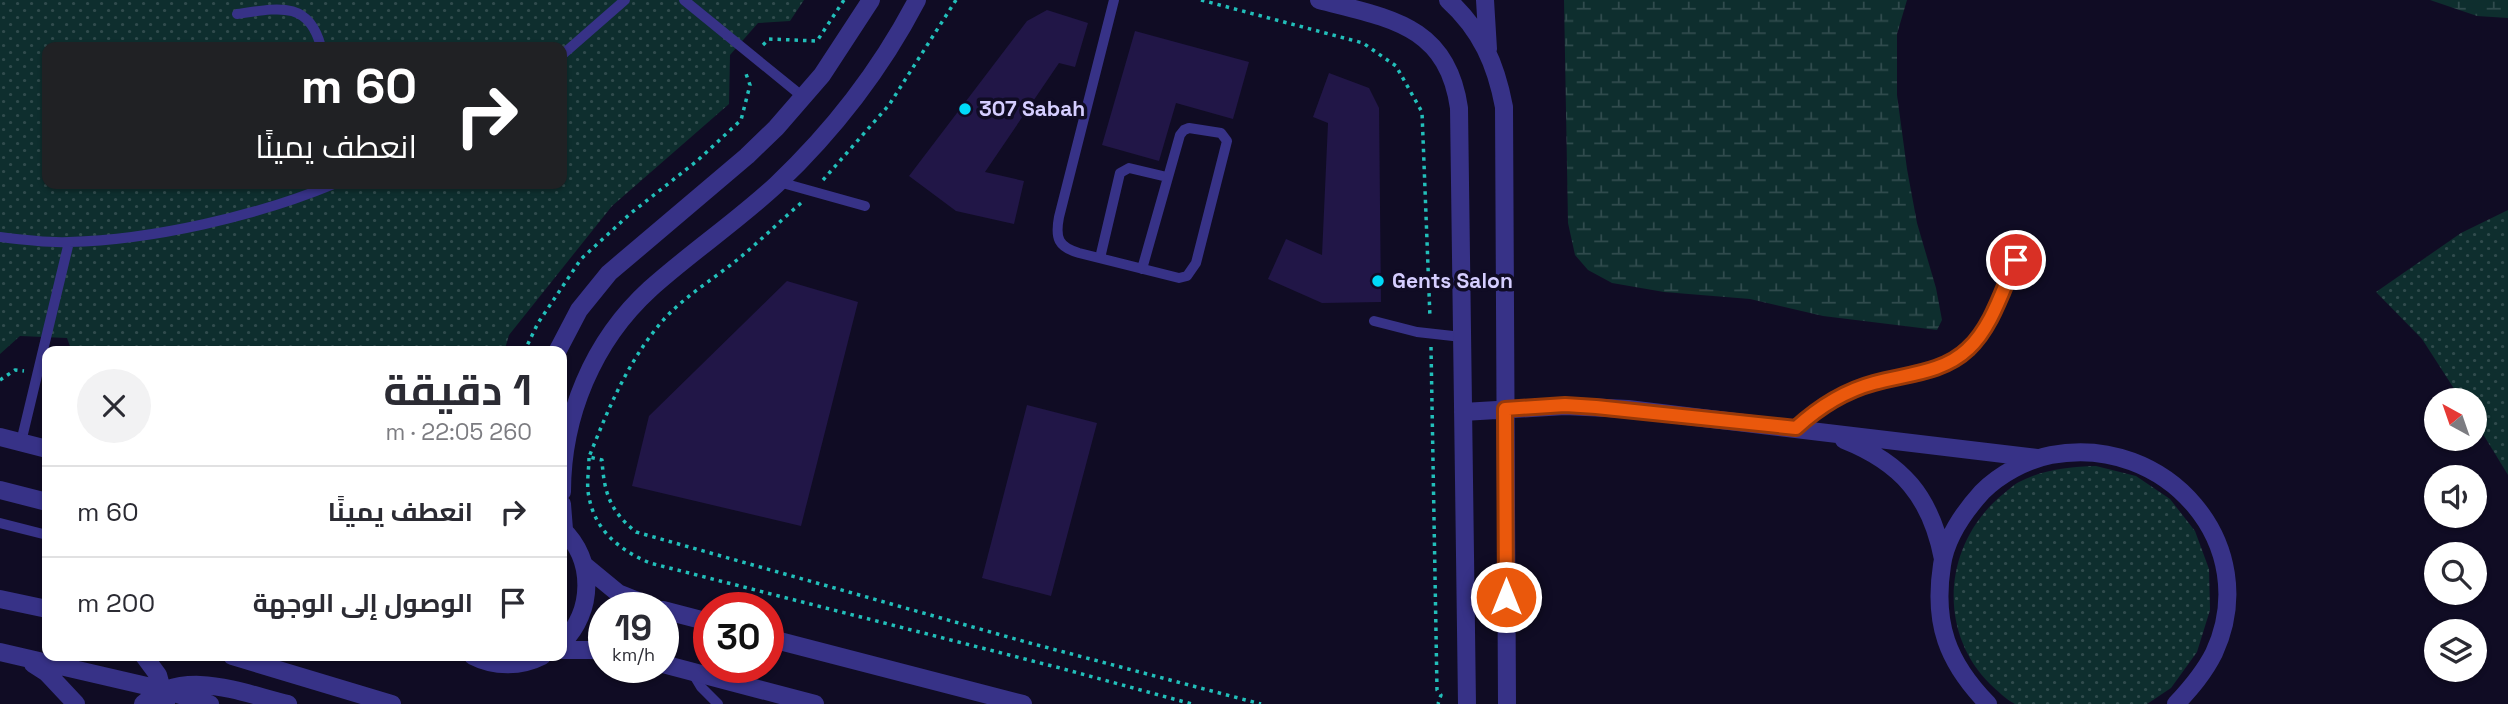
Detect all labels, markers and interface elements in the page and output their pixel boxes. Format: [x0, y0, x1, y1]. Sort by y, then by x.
text: 60 m [301, 55, 417, 117]
icon: right [441, 70, 532, 161]
place label: 307 Sabah [979, 95, 1085, 122]
marker: 307 Sabah [957, 101, 973, 117]
text: انعطف يمينًا [255, 127, 417, 167]
pin [1986, 230, 2046, 290]
icon: arrive [1997, 241, 2035, 279]
place label: Gents Salon [1392, 267, 1513, 294]
marker: Gents Salon [1370, 273, 1386, 289]
text: 1 دقيقة [384, 364, 532, 417]
button: close [77, 369, 151, 443]
north arrow [2424, 388, 2487, 452]
map controls [2424, 388, 2487, 682]
text: 260 m · 22:05 [385, 417, 532, 447]
button: sound [2424, 465, 2487, 528]
icon: right [494, 493, 532, 531]
text: 60 m [77, 495, 139, 529]
text: انعطف يمينًا [328, 495, 473, 529]
button: search [2424, 542, 2487, 605]
position arrow [1469, 560, 1543, 634]
icon: arrive [494, 584, 532, 622]
text: 200 m [77, 586, 155, 620]
text: الوصول إلى الوجهة [253, 586, 473, 620]
speed limit sign: 30 [693, 592, 784, 683]
text: 19 [615, 606, 652, 650]
button: layers [2424, 619, 2487, 682]
text: km/h [612, 643, 655, 666]

